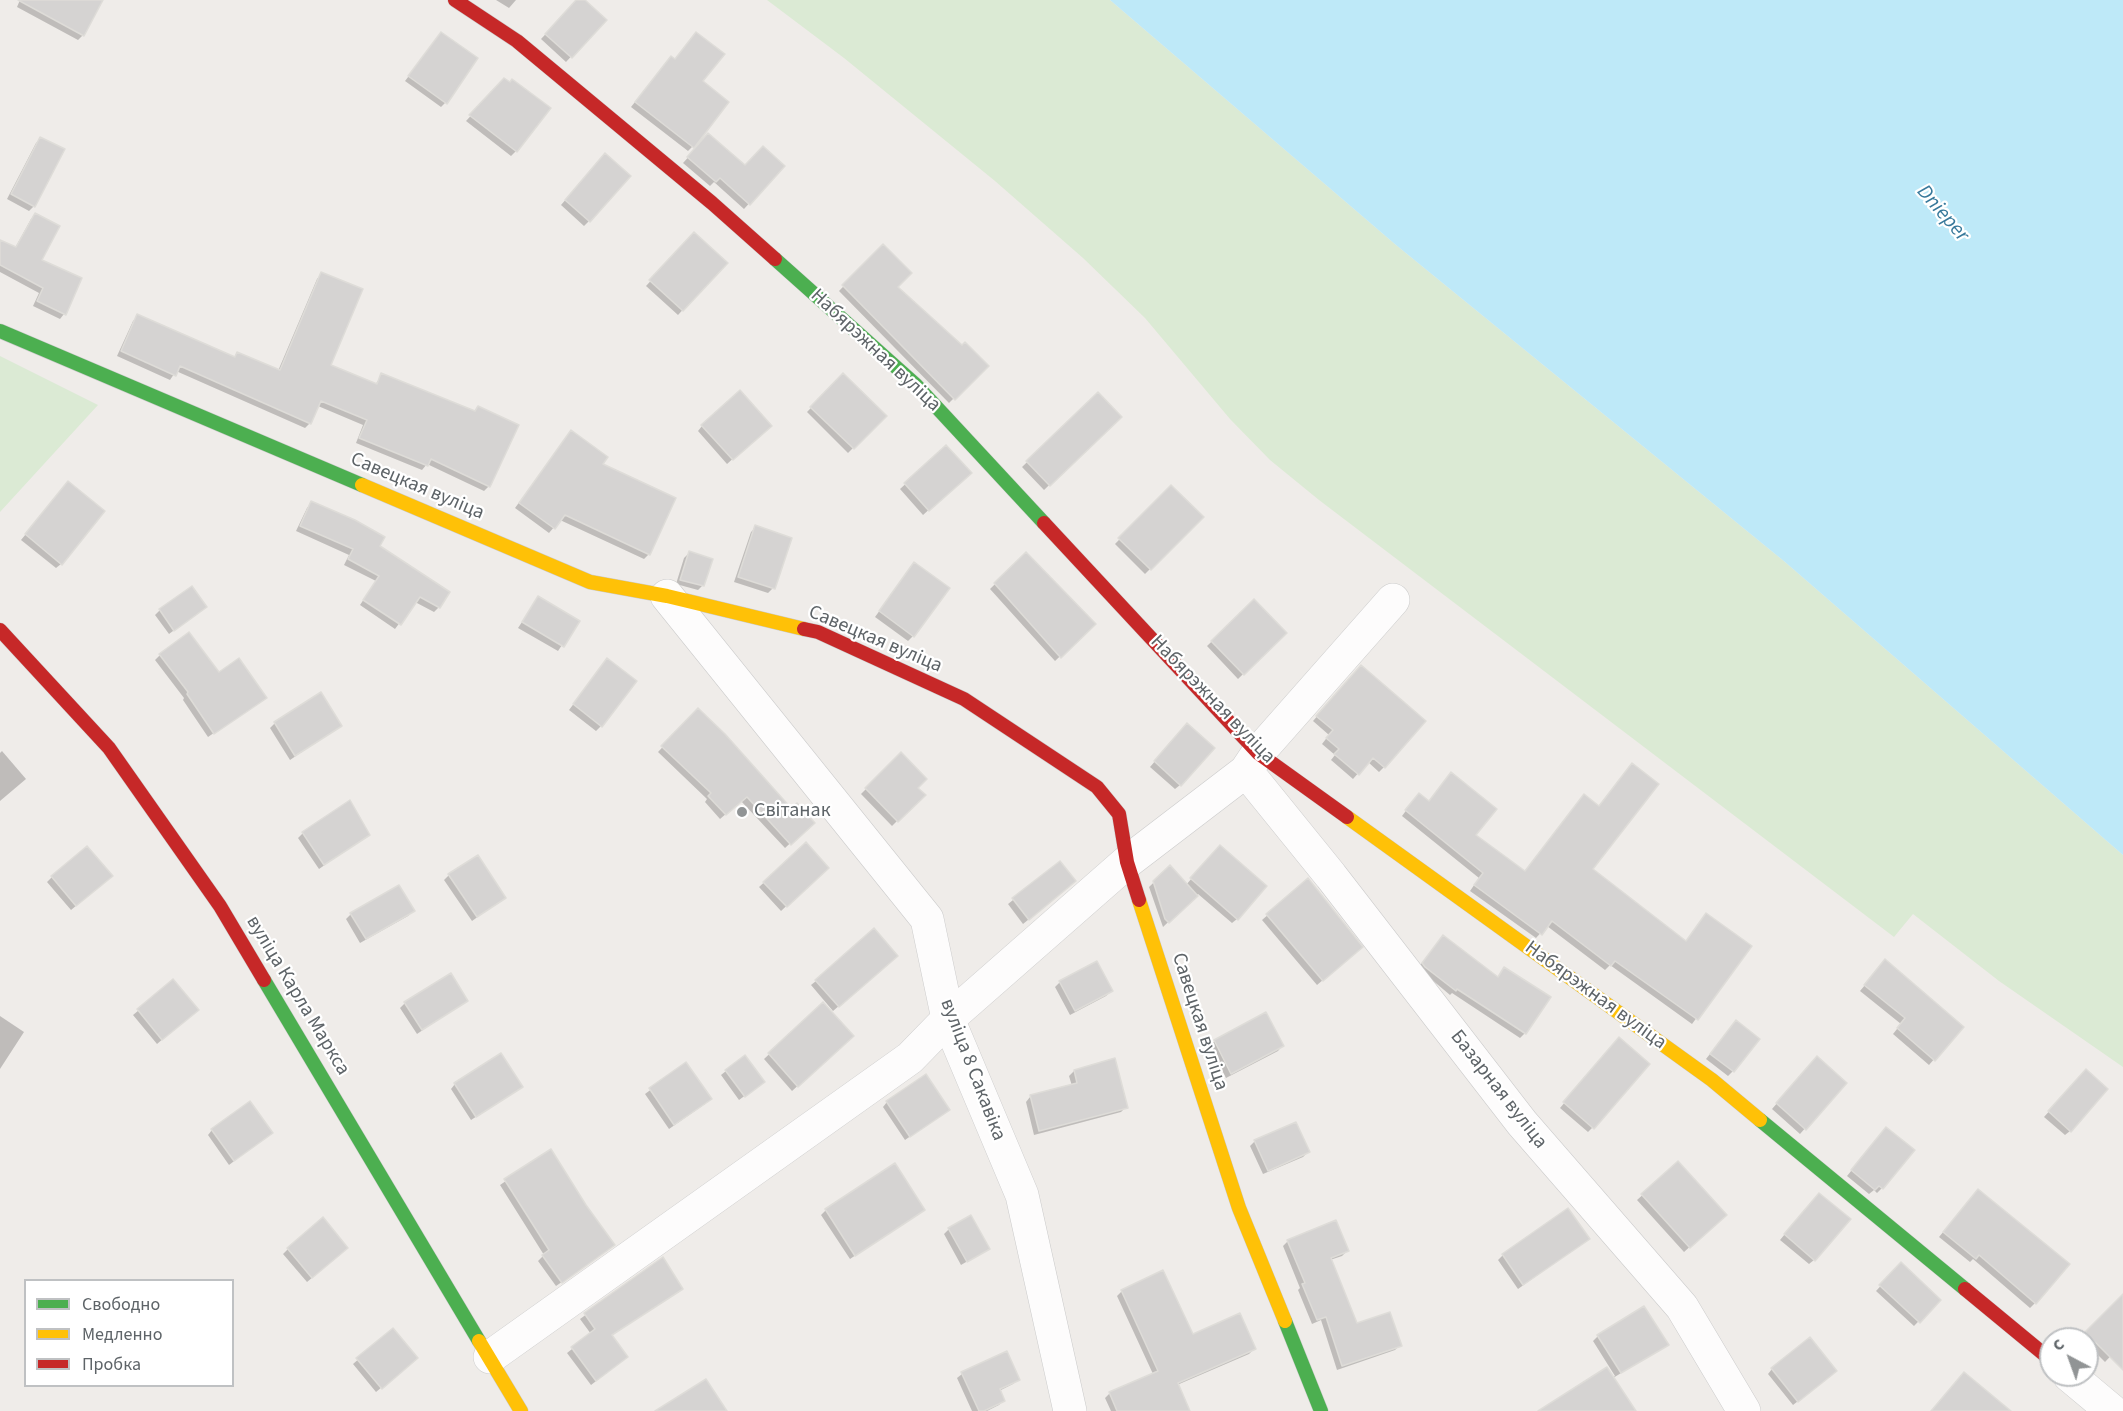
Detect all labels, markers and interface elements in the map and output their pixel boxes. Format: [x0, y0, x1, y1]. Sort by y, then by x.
water label: Dnieper [1910, 180, 1974, 248]
street label: Набярэжная вуліца [805, 284, 945, 418]
street label: Савецкая вуліца [347, 448, 487, 526]
street label: Савецкая вуліца [805, 601, 945, 679]
street label: Набярэжная вуліца [1145, 631, 1279, 769]
place label: Світанак [754, 800, 831, 824]
marker: Світанак [735, 805, 749, 819]
street label: вуліца Карла Маркса [240, 912, 354, 1080]
street label: Набярэжная вуліца [1519, 937, 1671, 1055]
street label: Савецкая вуліца [1165, 950, 1233, 1094]
street label: вуліца 8 Сакавіка [934, 996, 1010, 1144]
street label: Базарная вуліца [1444, 1026, 1552, 1154]
legend [24, 1279, 234, 1387]
text: Свободно [82, 1292, 160, 1317]
text: Медленно [82, 1322, 162, 1347]
north arrow [2039, 1327, 2099, 1387]
text: С [2048, 1334, 2069, 1356]
text: Пробка [82, 1352, 141, 1377]

